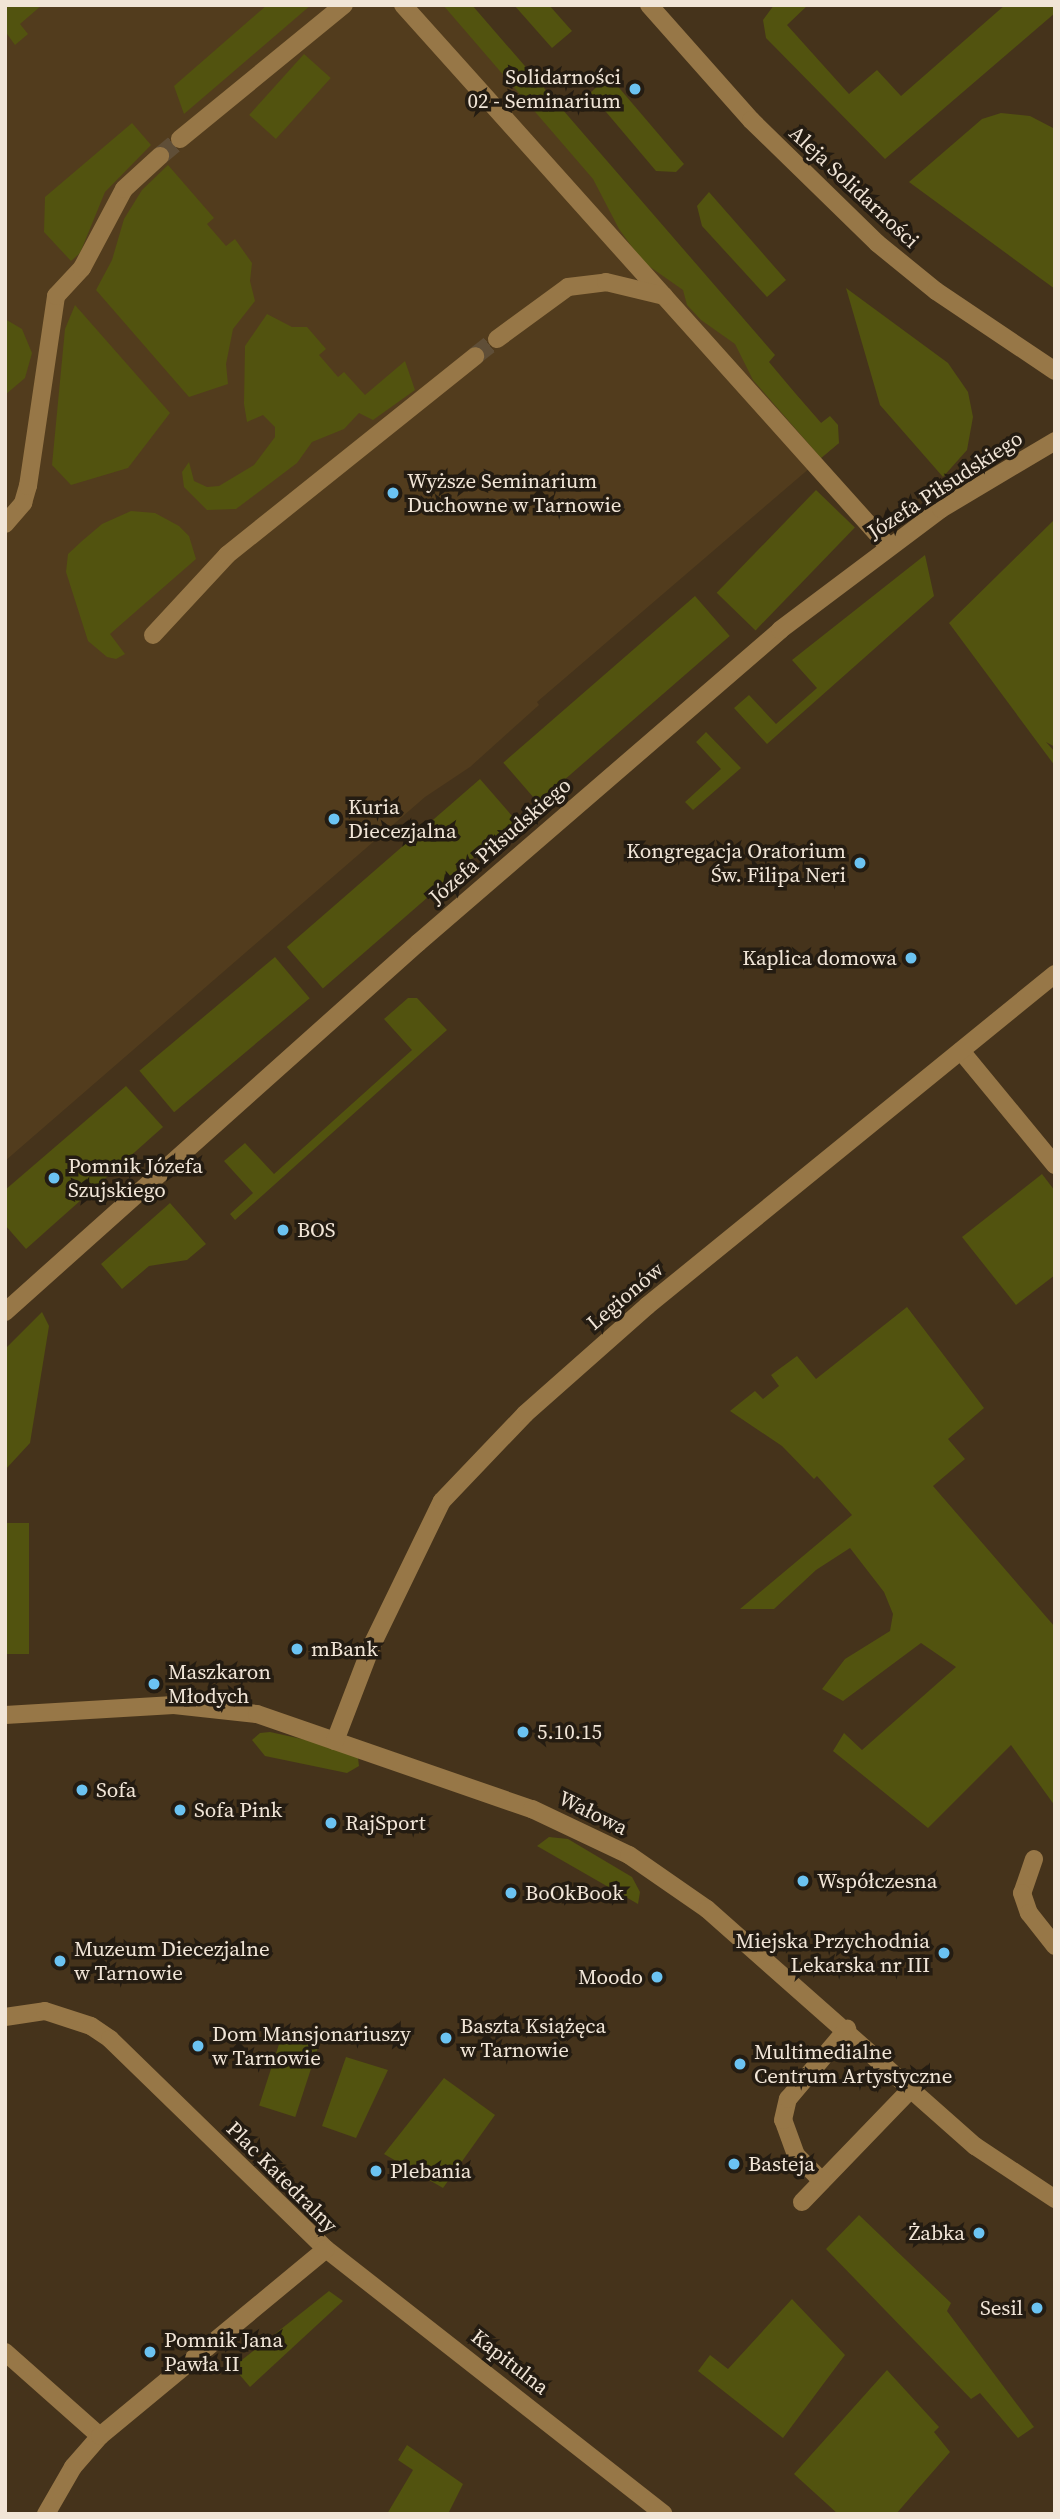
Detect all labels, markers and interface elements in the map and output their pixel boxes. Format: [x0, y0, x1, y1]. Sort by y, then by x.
place label: Solidarności 02 - Seminarium [467, 64, 621, 114]
marker: Solidarności 02 - Seminarium [627, 81, 643, 97]
street label: Aleja Solidarności [784, 121, 924, 253]
street label: Józefa Piłsudskiego [863, 425, 1027, 545]
place label: Wyższe Seminarium Duchowne w Tarnowie [407, 468, 622, 518]
marker: Wyższe Seminarium Duchowne w Tarnowie [385, 485, 401, 501]
street label: Józefa Piłsudskiego [424, 773, 576, 909]
place label: Kuria Diecezjalna [348, 794, 457, 844]
marker: Kuria Diecezjalna [326, 811, 342, 827]
place label: Kongregacja Oratorium Św. Filipa Neri [626, 838, 846, 888]
marker: Kongregacja Oratorium Św. Filipa Neri [852, 855, 868, 871]
place label: Kaplica domowa [742, 945, 897, 971]
marker: Kaplica domowa [903, 950, 919, 966]
place label: Pomnik Józefa Szujskiego [68, 1153, 203, 1203]
marker: Pomnik Józefa Szujskiego [46, 1170, 62, 1186]
place label: BOS [297, 1217, 336, 1243]
marker: BOS [275, 1222, 291, 1238]
street label: Legionów [582, 1257, 668, 1335]
place label: mBank [311, 1636, 378, 1662]
marker: mBank [289, 1641, 305, 1657]
place label: Maszkaron Młodych [168, 1659, 271, 1709]
marker: Maszkaron Młodych [146, 1676, 162, 1692]
place label: 5.10.15 [537, 1719, 602, 1745]
marker: 5.10.15 [515, 1724, 531, 1740]
place label: Sofa [96, 1777, 136, 1803]
marker: Sofa [74, 1782, 90, 1798]
street label: Wałowa [554, 1786, 632, 1840]
place label: Sofa Pink [194, 1797, 282, 1823]
marker: Sofa Pink [172, 1802, 188, 1818]
place label: RajSport [345, 1810, 426, 1836]
marker: RajSport [323, 1815, 339, 1831]
place label: Współczesna [817, 1868, 938, 1894]
marker: Współczesna [795, 1873, 811, 1889]
place label: BoOkBook [525, 1880, 624, 1906]
marker: BoOkBook [503, 1885, 519, 1901]
place label: Miejska Przychodnia Lekarska nr III [736, 1928, 930, 1978]
place label: Muzeum Diecezjalne w Tarnowie [74, 1936, 270, 1986]
marker: Miejska Przychodnia Lekarska nr III [936, 1945, 952, 1961]
marker: Muzeum Diecezjalne w Tarnowie [52, 1953, 68, 1969]
place label: Moodo [578, 1964, 643, 1990]
marker: Moodo [649, 1969, 665, 1985]
place label: Baszta Książęca w Tarnowie [460, 2013, 606, 2063]
place label: Dom Mansjonariuszy w Tarnowie [212, 2021, 411, 2071]
marker: Baszta Książęca w Tarnowie [438, 2030, 454, 2046]
marker: Dom Mansjonariuszy w Tarnowie [190, 2038, 206, 2054]
place label: Multimedialne Centrum Artystyczne [754, 2039, 952, 2089]
marker: Multimedialne Centrum Artystyczne [732, 2056, 748, 2072]
street label: Plac Katedralny [221, 2116, 343, 2238]
place label: Basteja [748, 2151, 815, 2177]
marker: Basteja [726, 2156, 742, 2172]
place label: Plebania [390, 2158, 472, 2184]
marker: Plebania [368, 2163, 384, 2179]
place label: Żabka [909, 2220, 965, 2246]
marker: Żabka [971, 2225, 987, 2241]
place label: Sesil [980, 2295, 1023, 2321]
marker: Sesil [1029, 2300, 1045, 2316]
street label: Kapitulna [466, 2324, 554, 2400]
place label: Pomnik Jana Pawła II [164, 2327, 283, 2377]
marker: Pomnik Jana Pawła II [142, 2344, 158, 2360]

